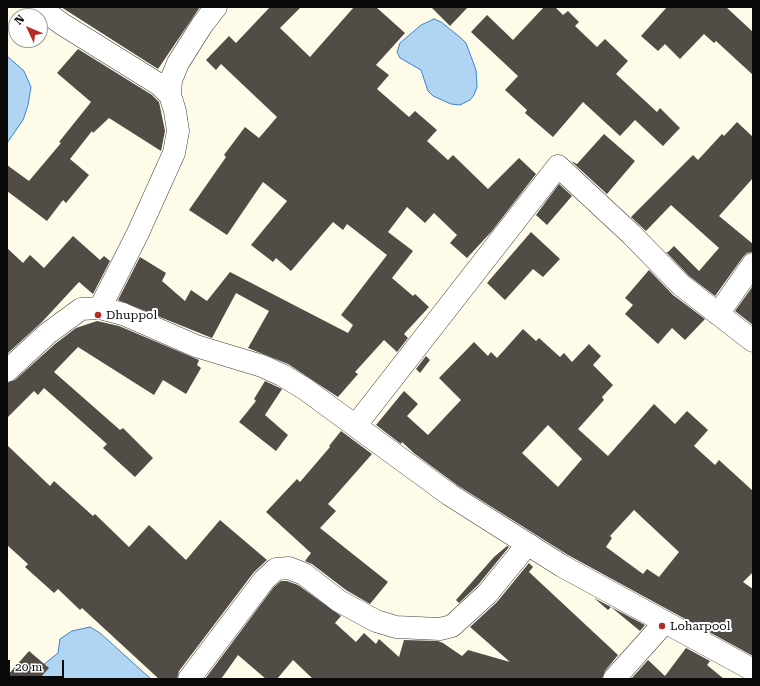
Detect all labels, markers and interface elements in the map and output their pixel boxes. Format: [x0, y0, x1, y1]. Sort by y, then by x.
north arrow [8, 8, 48, 48]
text: N [12, 12, 27, 28]
place label: Dhuppol [106, 308, 157, 322]
marker: Dhuppol [93, 310, 103, 320]
place label: Loharpool [670, 619, 730, 633]
marker: Loharpool [657, 621, 667, 631]
scale bar [10, 652, 66, 678]
text: 20 m [15, 660, 42, 674]

